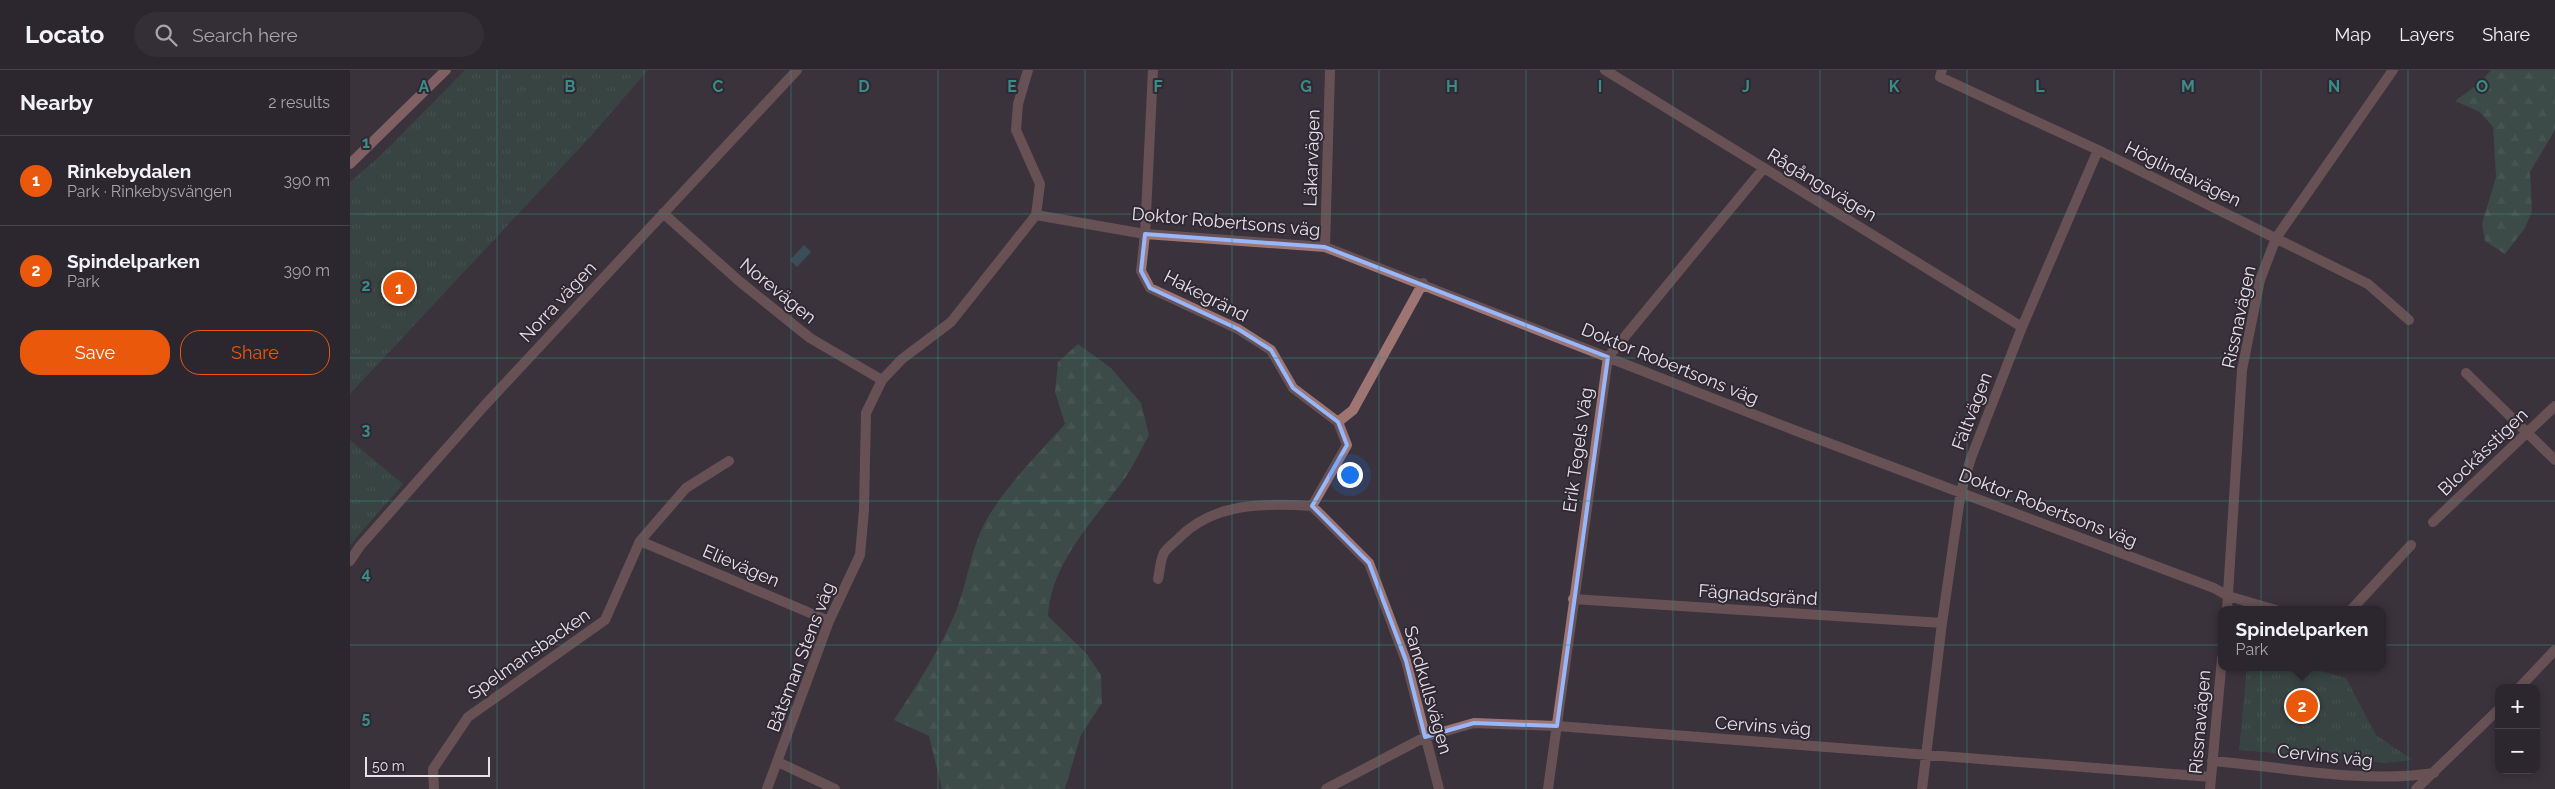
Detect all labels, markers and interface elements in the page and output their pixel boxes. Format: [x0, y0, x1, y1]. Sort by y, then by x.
search box [134, 12, 484, 57]
text: Locato [25, 20, 104, 49]
icon: search [152, 21, 180, 49]
text: Search here [192, 24, 298, 46]
text: Map [2335, 24, 2371, 45]
text: Layers [2399, 24, 2454, 45]
text: Share [2482, 24, 2530, 45]
text: A [419, 77, 430, 96]
text: B [565, 77, 576, 96]
text: C [713, 77, 724, 96]
text: D [858, 77, 870, 96]
text: E [1007, 77, 1017, 96]
text: F [1153, 77, 1163, 96]
text: G [1300, 77, 1312, 96]
text: H [1446, 77, 1458, 96]
text: I [1598, 77, 1602, 96]
text: J [1742, 77, 1750, 96]
text: K [1889, 77, 1900, 96]
text: L [2035, 77, 2045, 96]
text: M [2181, 77, 2195, 96]
text: N [2328, 77, 2340, 96]
text: O [2476, 77, 2488, 96]
text: Nearby [20, 90, 93, 115]
text: 2 results [268, 93, 330, 112]
street label: Läkarvägen [1299, 109, 1324, 207]
text: 1 [362, 133, 370, 152]
street label: Höglindavägen [2122, 136, 2245, 211]
street label: Rågångsvägen [1764, 144, 1881, 225]
text: Rinkebydalen [67, 160, 191, 182]
text: 1 [32, 171, 40, 190]
text: 390 m [284, 171, 330, 190]
text: Park · Rinkebysvängen [67, 182, 232, 201]
street label: Doktor Robertsons väg [1131, 203, 1321, 240]
text: Spindelparken [67, 250, 200, 272]
street label: Norevägen [736, 253, 821, 328]
street label: Norra vägen [515, 257, 600, 346]
text: 2 [31, 261, 41, 280]
text: 390 m [284, 261, 330, 280]
street label: Rissnavägen [2217, 264, 2260, 370]
street label: Hakegränd [1161, 265, 1252, 326]
pin: 1 [383, 269, 415, 307]
text: Park [67, 272, 100, 291]
text: 2 [361, 276, 371, 295]
street label: Doktor Robertsons väg [1578, 318, 1762, 409]
button: Save [20, 330, 170, 375]
button: Share [180, 330, 330, 375]
street label: Fältvägen [1947, 369, 1996, 453]
street label: Erik Tegels Väg [1558, 386, 1597, 514]
street label: Blockåsstigen [2434, 404, 2532, 500]
text: 3 [362, 420, 371, 439]
your location [1337, 462, 1363, 488]
street label: Doktor Robertsons väg [1956, 464, 2140, 551]
street label: Elievägen [700, 540, 783, 591]
text: 4 [361, 564, 371, 583]
street label: Båtsman Stens väg [762, 579, 839, 735]
street label: Fägnadsgränd [1698, 580, 1818, 609]
street label: Spelmansbacken [464, 604, 594, 703]
popup [2218, 606, 2386, 671]
text: Spindelparken [2236, 618, 2368, 640]
street label: Sandkullsvägen [1400, 623, 1457, 756]
text: Park [2236, 640, 2268, 659]
street label: Rissnavägen [2184, 669, 2215, 775]
map controls [2495, 684, 2540, 774]
button: + [2495, 684, 2540, 729]
pin: 2 [2286, 687, 2318, 725]
text: 5 [362, 708, 371, 727]
street label: Cervins väg [1714, 712, 1812, 739]
button: − [2495, 729, 2540, 774]
street label: Cervins väg [2276, 740, 2374, 771]
scale bar [365, 754, 490, 777]
text: 50 m [372, 758, 405, 774]

